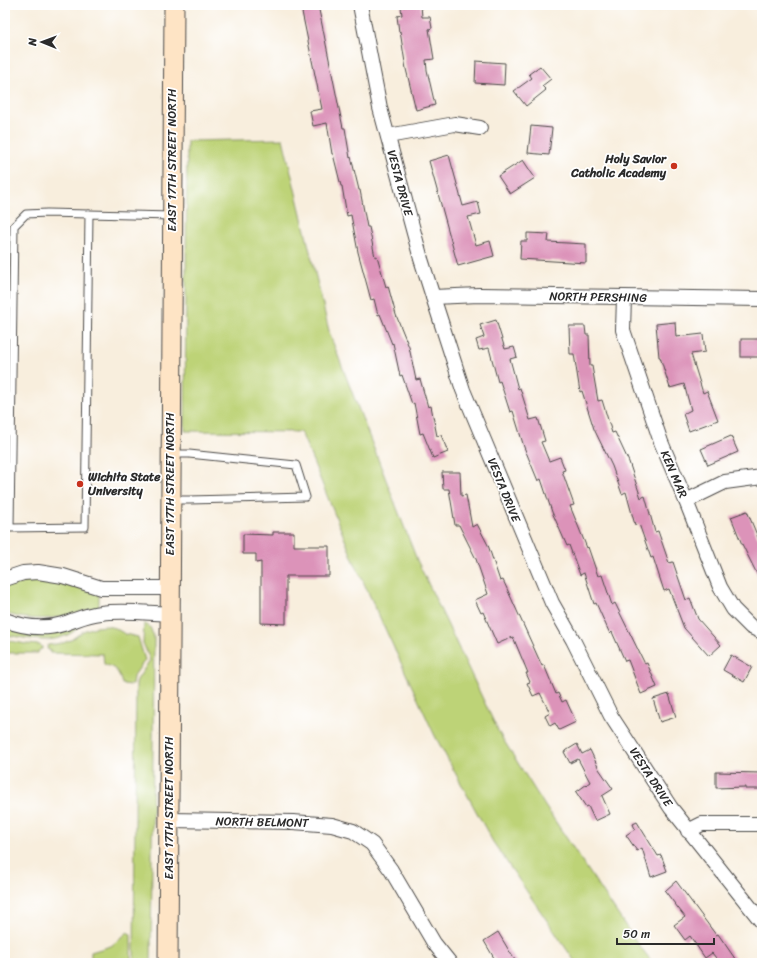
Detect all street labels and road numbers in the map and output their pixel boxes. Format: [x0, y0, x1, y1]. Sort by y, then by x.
street label: EAST 17TH STREET NORTH [161, 88, 183, 232]
street label: VESTA DRIVE [381, 147, 420, 220]
street label: NORTH PERSHING [549, 285, 647, 309]
street label: EAST 17TH STREET NORTH [159, 412, 181, 556]
street label: KEN MAR [654, 447, 694, 502]
street label: VESTA DRIVE [481, 454, 527, 527]
street label: EAST 17TH STREET NORTH [158, 736, 180, 880]
street label: VESTA DRIVE [623, 743, 679, 813]
street label: NORTH BELMONT [215, 810, 310, 834]

